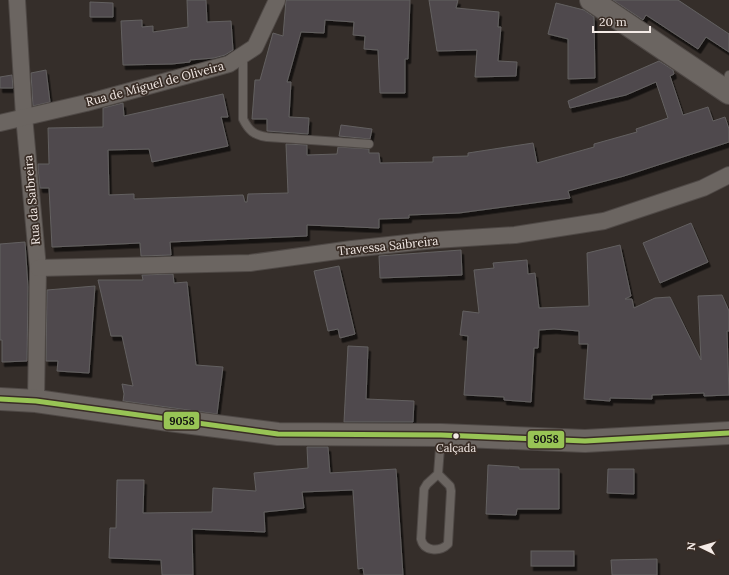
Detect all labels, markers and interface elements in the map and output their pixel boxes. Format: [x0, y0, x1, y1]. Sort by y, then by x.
scale bar [593, 8, 650, 34]
text: 20 m [599, 14, 627, 29]
street label: Rua de Miguel de Oliveira [84, 58, 225, 109]
street label: Rua da Saibreira [20, 154, 43, 246]
street label: Travessa Saibreira [337, 233, 439, 258]
line badge: 9058 [163, 411, 200, 430]
text: 9058 [169, 414, 195, 428]
line badge: 9058 [527, 430, 565, 449]
marker: Calçada [451, 431, 461, 441]
text: 9058 [533, 432, 559, 446]
place label: Calçada [436, 441, 476, 455]
north arrow [681, 527, 721, 567]
text: N [684, 541, 698, 551]

